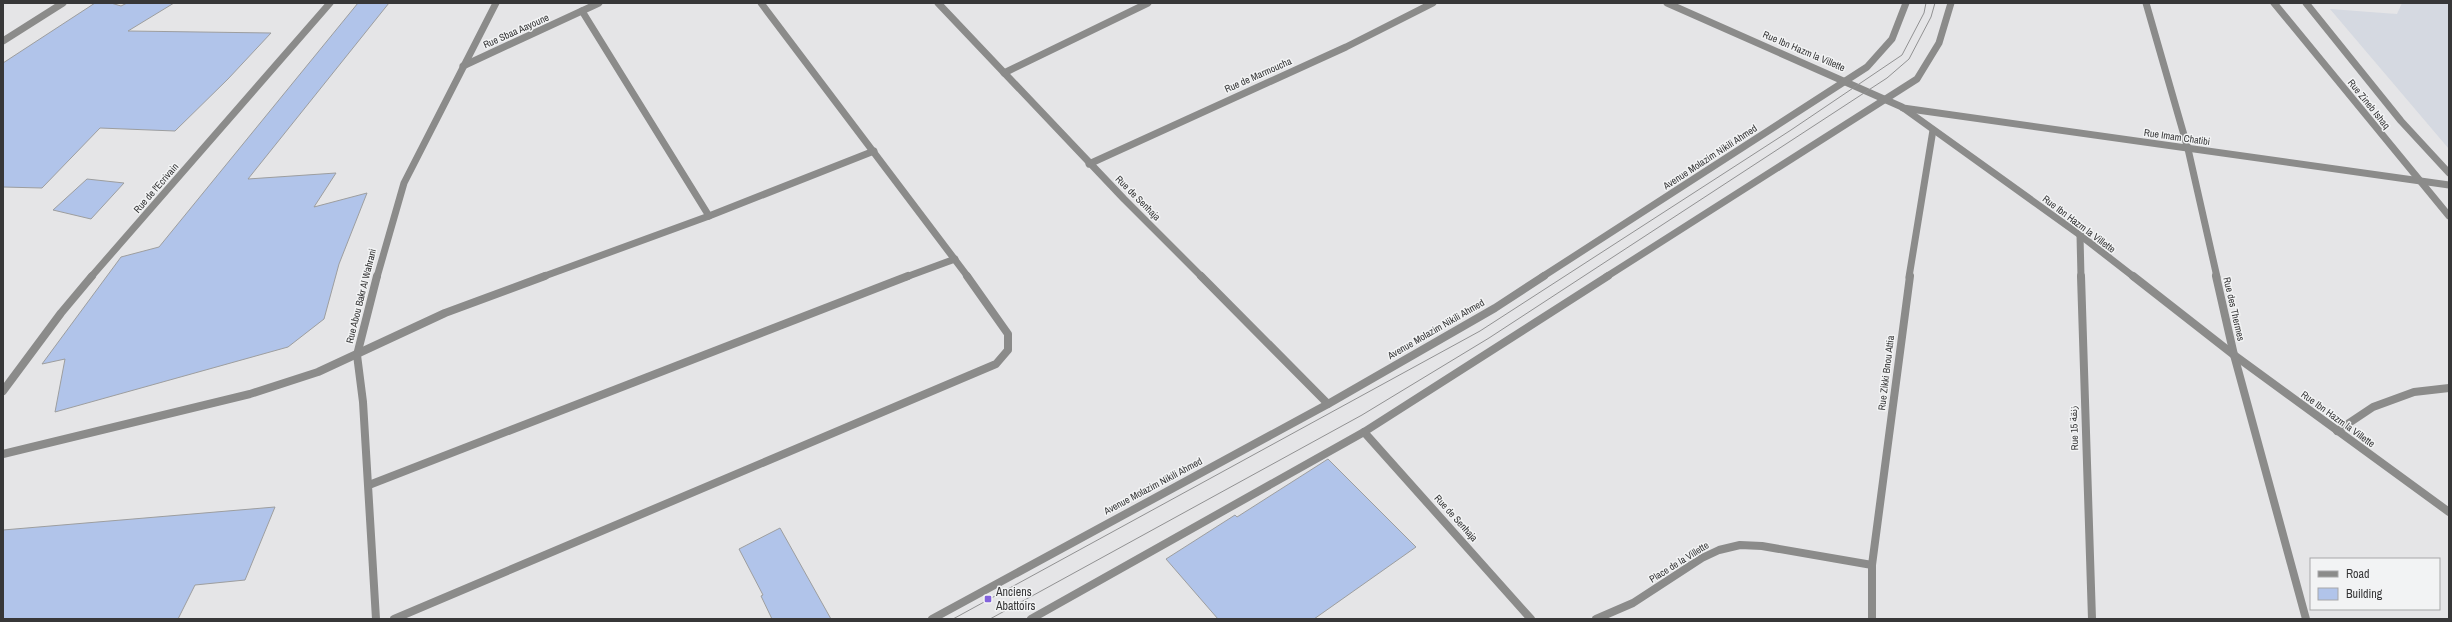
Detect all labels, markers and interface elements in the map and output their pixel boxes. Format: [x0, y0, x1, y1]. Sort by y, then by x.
street label: Rue Sbaa Aayoune [481, 11, 551, 51]
street label: Rue Ibn Hazm la Villette [1761, 28, 1848, 74]
street label: Rue de Marmoucha [1222, 54, 1294, 96]
street label: Rue Zineb Ishaq [2345, 76, 2393, 132]
street label: Avenue Molazim Nikili Ahmed [1660, 122, 1760, 193]
street label: Rue Imam Chatibi [2143, 126, 2211, 148]
street label: Rue de l'Ecrivain [131, 160, 181, 216]
street label: Rue de Senhaja [1113, 173, 1164, 224]
street label: Rue Ibn Hazm la Villette [2040, 192, 2119, 256]
street label: Rue Abou Bakr Al Wahrani [343, 247, 379, 345]
street label: Rue des Thermes [2220, 276, 2248, 342]
street label: Avenue Molazim Nikili Ahmed [1384, 296, 1487, 363]
street label: Rue Zikki Bnou Attia [1875, 334, 1897, 411]
street label: Rue Ibn Hazm la Villette [2298, 388, 2378, 450]
street label: Rue 15 زنقة [2067, 405, 2081, 451]
street label: Avenue Molazim Nikili Ahmed [1101, 455, 1204, 518]
street label: Rue de Senhaja [1431, 492, 1481, 545]
street label: Place de la Villette [1647, 538, 1712, 585]
legend [2310, 558, 2440, 610]
text: Road [2346, 566, 2370, 582]
place label: Anciens Abattoirs [995, 584, 1035, 614]
text: Building [2346, 586, 2383, 602]
marker: Anciens Abattoirs [983, 594, 993, 604]

